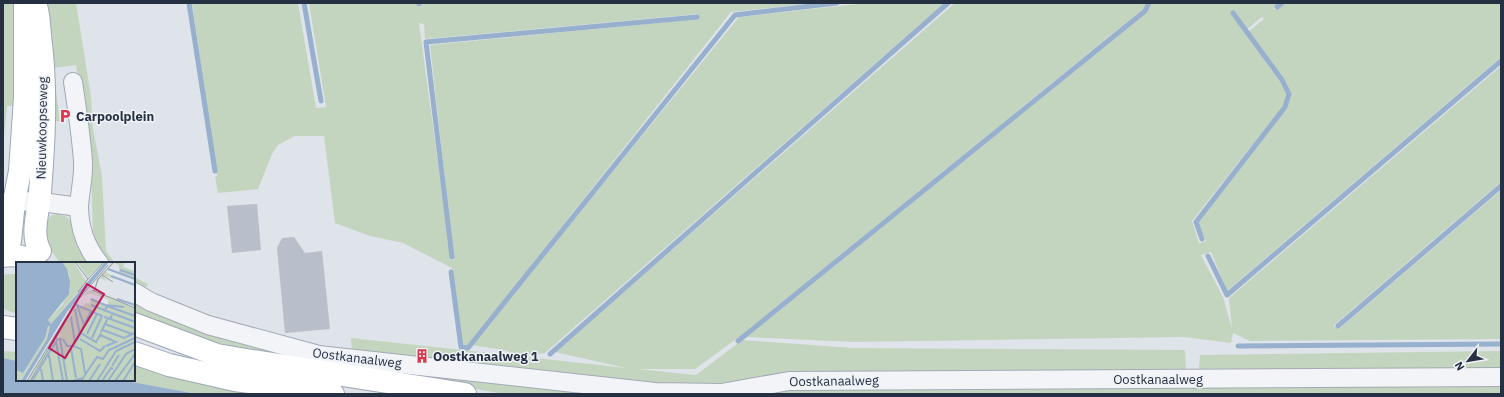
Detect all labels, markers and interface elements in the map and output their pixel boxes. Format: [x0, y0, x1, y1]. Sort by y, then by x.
street label: Nieuwkoopseweg [33, 76, 51, 180]
parking icon: Carpoolplein [57, 108, 73, 124]
place label: Carpoolplein [76, 108, 154, 125]
inset map [16, 262, 135, 381]
north arrow [1448, 341, 1488, 381]
street label: Oostkanaalweg [311, 344, 403, 372]
building icon: Oostkanaalweg 1 [414, 348, 430, 364]
place label: Oostkanaalweg 1 [433, 348, 539, 365]
text: N [1451, 359, 1467, 373]
street label: Oostkanaalweg [1113, 371, 1203, 388]
street label: Oostkanaalweg [789, 372, 879, 390]

